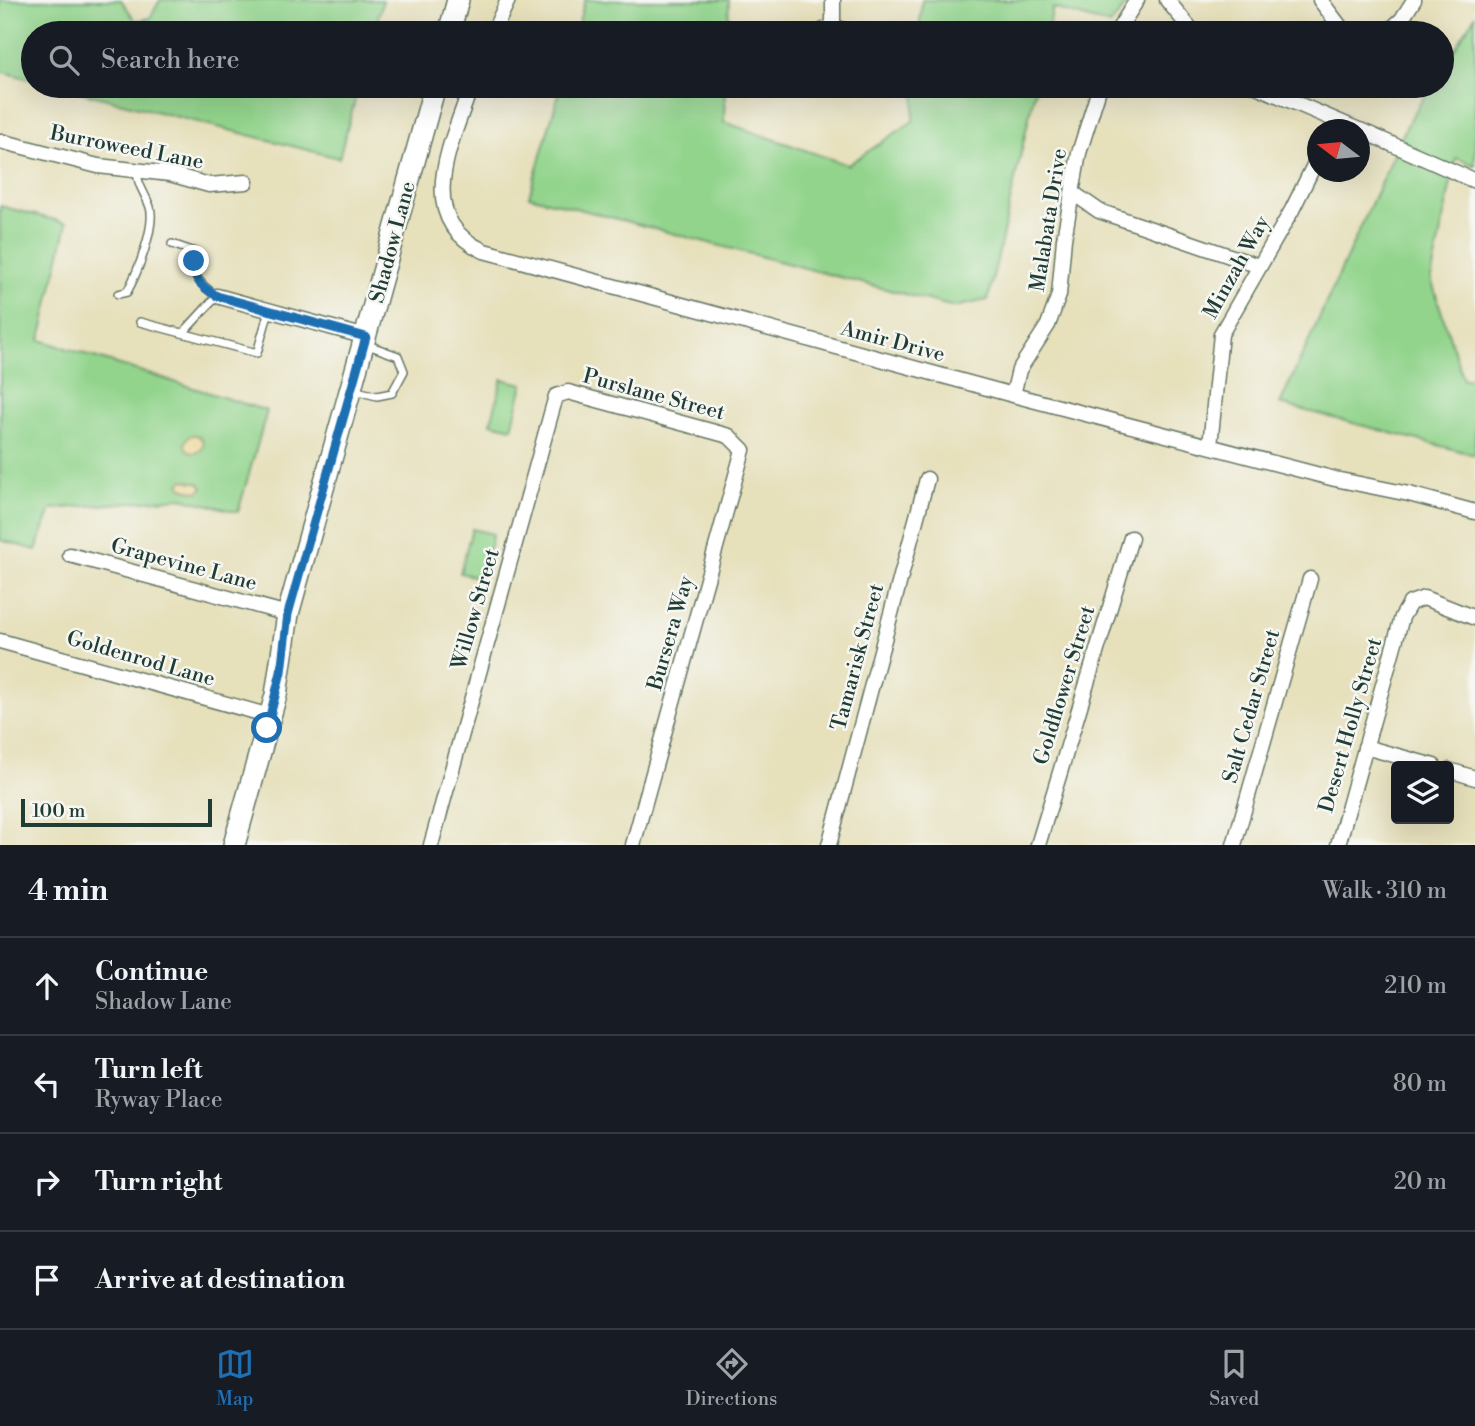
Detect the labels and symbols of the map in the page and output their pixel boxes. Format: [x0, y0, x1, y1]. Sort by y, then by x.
north arrow [1307, 119, 1370, 182]
street label: Burroweed Lane [47, 120, 206, 176]
street label: Malabata Drive [1025, 147, 1073, 294]
street label: Shadow Lane [364, 179, 422, 306]
street label: Minzah Way [1198, 211, 1276, 324]
route end [178, 245, 209, 276]
street label: Amir Drive [837, 315, 948, 368]
street label: Purslane Street [580, 364, 728, 427]
street label: Grapevine Lane [108, 533, 260, 597]
street label: Willow Street [446, 545, 506, 674]
street label: Bursera Way [642, 572, 700, 694]
street label: Tamarisk Street [826, 580, 890, 734]
street label: Goldflower Street [1028, 602, 1102, 768]
street label: Goldenrod Lane [64, 625, 218, 693]
street label: Salt Cedar Street [1218, 626, 1286, 786]
street label: Desert Holly Street [1314, 634, 1389, 816]
route start [251, 712, 282, 743]
scale bar [21, 796, 212, 828]

